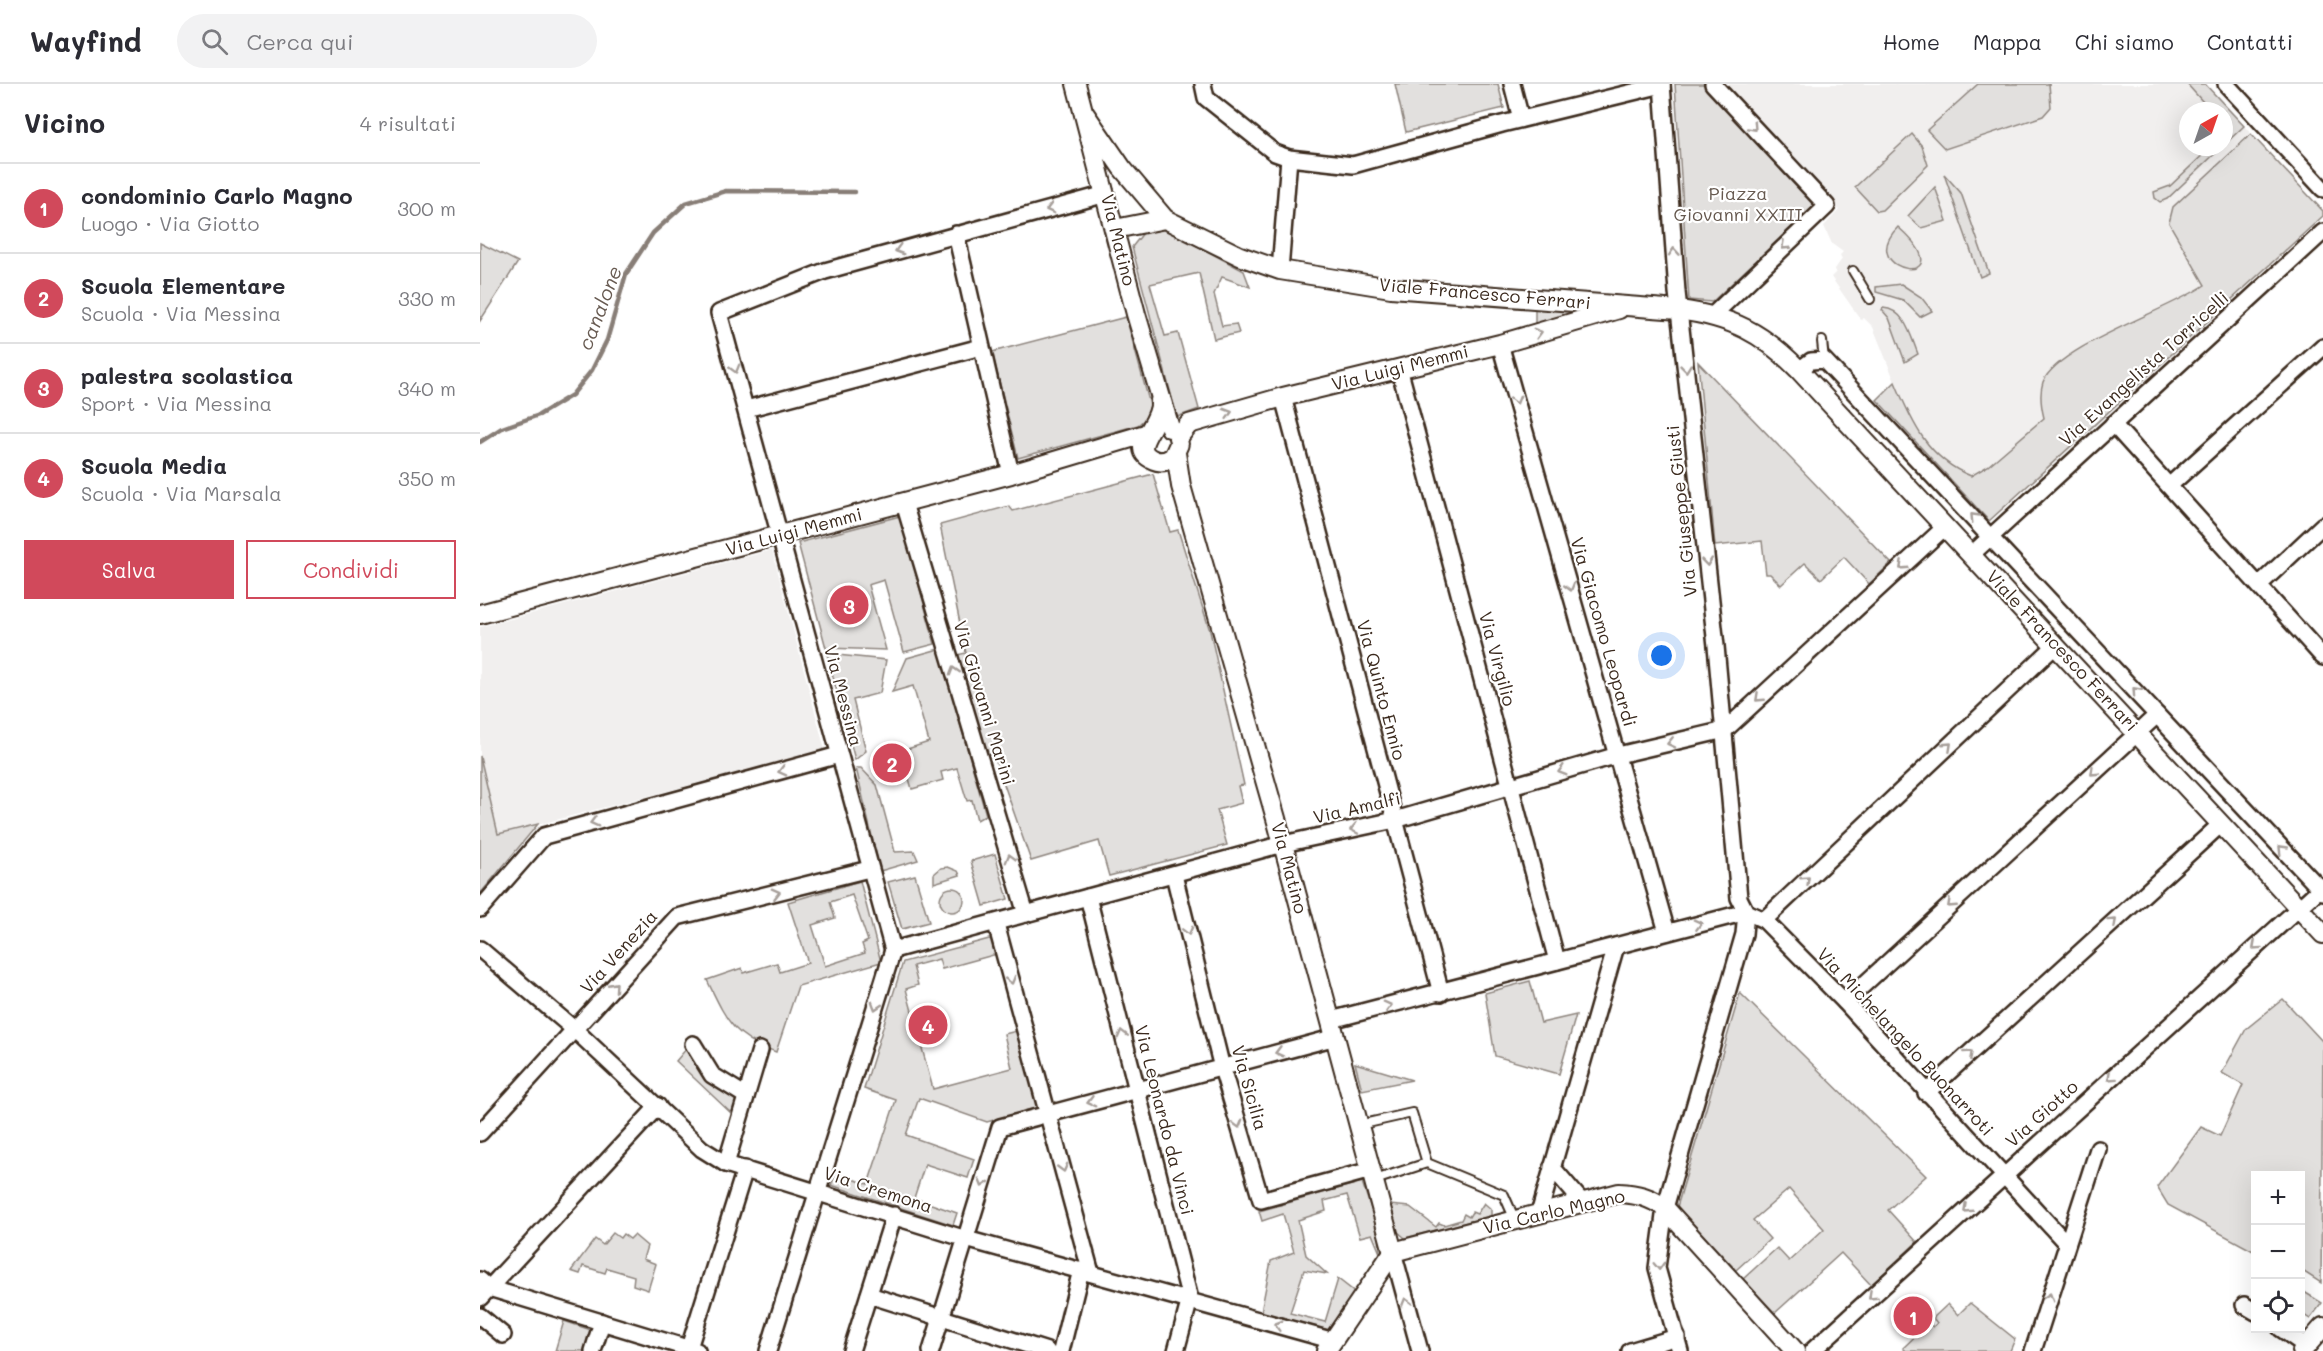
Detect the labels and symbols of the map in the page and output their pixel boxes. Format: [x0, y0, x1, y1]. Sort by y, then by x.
north arrow [2179, 102, 2233, 156]
one-way arrow [1746, 120, 1757, 130]
park label: Piazza Giovanni XXIII [1673, 181, 1803, 226]
street label: Via Matino [1096, 191, 1142, 288]
one-way arrow [1045, 202, 1055, 214]
one-way arrow [1781, 239, 1792, 250]
one-way arrow [895, 243, 905, 255]
one-way arrow [1668, 247, 1681, 256]
water label: canalone [571, 262, 627, 353]
street label: Viale Francesco Ferrari [1378, 272, 1592, 314]
street label: Via Evangelista Torricelli [2053, 285, 2233, 451]
one-way arrow [1533, 328, 1543, 340]
street label: Via Luigi Memmi [1329, 338, 1471, 396]
one-way arrow [728, 363, 740, 374]
one-way arrow [1679, 363, 1692, 373]
one-way arrow [1509, 394, 1521, 405]
one-way arrow [1222, 408, 1232, 420]
street label: Via Giuseppe Giusti [1660, 424, 1702, 598]
street label: Via Luigi Memmi [723, 501, 865, 561]
one-way arrow [1971, 514, 1982, 525]
street label: Via Giacomo Leopardi [1565, 534, 1642, 729]
one-way arrow [1700, 557, 1713, 566]
one-way arrow [1899, 559, 1909, 570]
street label: Viale Francesco Ferrari [1981, 564, 2144, 736]
pin: 3 [830, 582, 868, 628]
one-way arrow [1563, 582, 1575, 592]
street label: Via Virgilio [1474, 609, 1522, 709]
street label: Via Giovanni Marini [948, 617, 1021, 788]
street label: Via Quinto Ennio [1352, 617, 1412, 763]
your location [1647, 641, 1676, 670]
street label: Via Messina [819, 643, 869, 749]
one-way arrow [949, 666, 961, 677]
one-way arrow [2132, 687, 2143, 698]
one-way arrow [1756, 691, 1767, 702]
one-way arrow [1667, 735, 1677, 748]
pin: 2 [872, 740, 912, 786]
one-way arrow [1941, 743, 1952, 754]
one-way arrow [777, 763, 787, 776]
one-way arrow [1557, 764, 1568, 776]
one-way arrow [2091, 765, 2101, 776]
street label: Via Amalfi [1311, 785, 1403, 829]
one-way arrow [589, 815, 600, 827]
street label: Via Matino [1266, 819, 1314, 916]
one-way arrow [1349, 822, 1359, 835]
one-way arrow [2279, 846, 2290, 857]
one-way arrow [1005, 853, 1017, 864]
one-way arrow [1800, 876, 1810, 887]
one-way arrow [770, 887, 780, 900]
one-way arrow [1947, 897, 1958, 908]
street label: Via Venezia [574, 904, 662, 998]
one-way arrow [2107, 918, 2117, 929]
one-way arrow [1693, 919, 1703, 932]
one-way arrow [1181, 926, 1194, 936]
one-way arrow [2252, 939, 2263, 950]
street label: Via Michelangelo Buonarroti [1812, 942, 1999, 1141]
one-way arrow [1004, 975, 1017, 985]
one-way arrow [607, 983, 618, 993]
one-way arrow [871, 1000, 883, 1011]
one-way arrow [1383, 1000, 1393, 1013]
pin: 4 [908, 1002, 948, 1048]
street label: Via Leonardo da Vinci [1130, 1022, 1200, 1217]
one-way arrow [1116, 1029, 1129, 1039]
street label: Via Sicilia [1226, 1043, 1273, 1133]
one-way arrow [1275, 1045, 1285, 1058]
one-way arrow [1963, 1050, 1973, 1061]
one-way arrow [2107, 1070, 2118, 1081]
street label: Via Giotto [2000, 1074, 2083, 1152]
one-way arrow [1086, 1095, 1096, 1108]
one-way arrow [1231, 1118, 1243, 1129]
street label: Via Cremona [821, 1160, 936, 1218]
one-way arrow [1056, 1163, 1069, 1173]
one-way arrow [978, 1177, 990, 1188]
street label: Via Carlo Magno [1481, 1183, 1627, 1239]
one-way arrow [1963, 1201, 1974, 1212]
one-way arrow [1653, 1262, 1665, 1271]
one-way arrow [1868, 1289, 1879, 1300]
one-way arrow [2042, 1292, 2055, 1303]
pin: 1 [1894, 1294, 1932, 1338]
one-way arrow [1401, 1297, 1414, 1307]
one-way arrow [1273, 1320, 1284, 1332]

